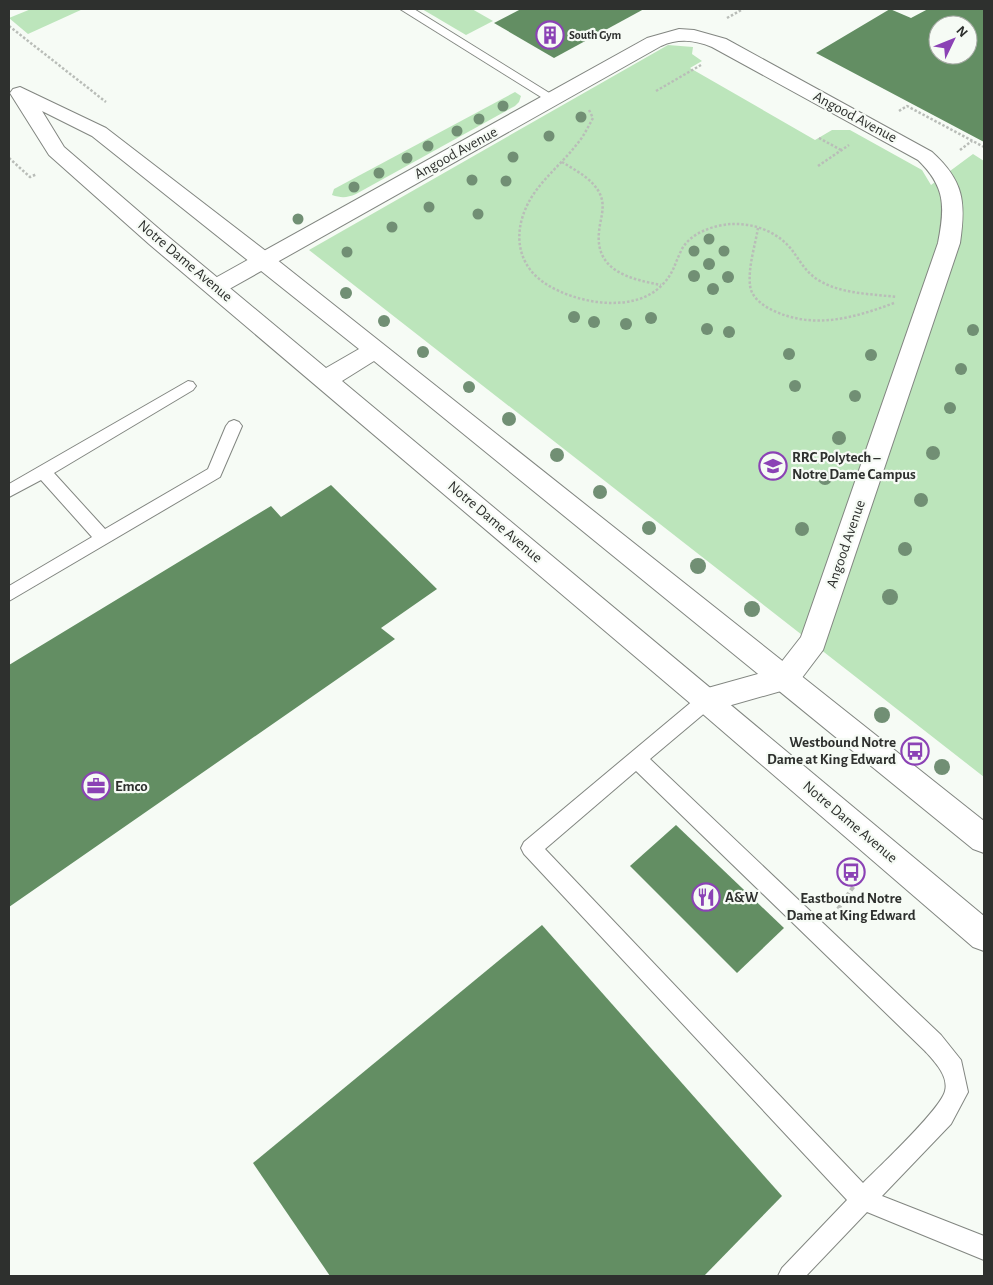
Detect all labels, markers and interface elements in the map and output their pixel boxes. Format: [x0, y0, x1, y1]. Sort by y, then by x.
north arrow [928, 15, 978, 65]
building icon: South Gym [535, 20, 565, 50]
text: N [953, 23, 970, 40]
place label: South Gym [569, 29, 622, 42]
street label: Angood Avenue [811, 89, 899, 145]
street label: Angood Avenue [412, 124, 500, 182]
street label: Notre Dame Avenue [135, 217, 235, 305]
place label: RRC Polytech – Notre Dame Campus [792, 450, 916, 482]
school or university icon: RRC Polytech – Notre Dame Campus [758, 451, 788, 481]
street label: Notre Dame Avenue [445, 478, 545, 566]
street label: Angood Avenue [824, 498, 868, 590]
place label: Westbound Notre Dame at King Edward [767, 735, 896, 767]
bus stop icon: Westbound Notre Dame at King Edward [900, 736, 930, 766]
office icon: Emco [81, 771, 111, 801]
street label: Notre Dame Avenue [800, 778, 900, 866]
place label: Emco [115, 779, 148, 794]
bus stop icon: Eastbound Notre Dame at King Edward [836, 857, 866, 887]
restaurant icon: A&W [691, 882, 721, 912]
place label: A&W [725, 890, 759, 905]
place label: Eastbound Notre Dame at King Edward [786, 891, 916, 923]

